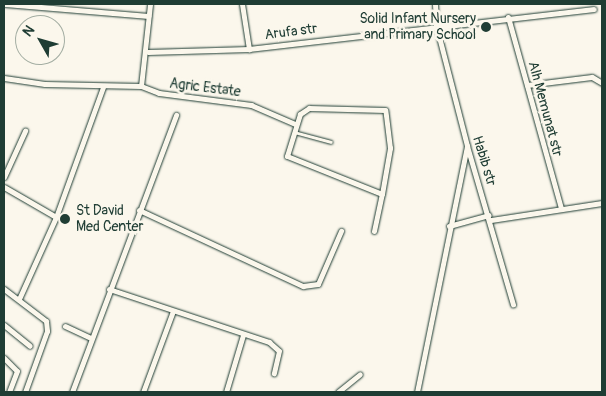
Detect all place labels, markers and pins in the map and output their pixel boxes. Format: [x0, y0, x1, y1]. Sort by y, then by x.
place label: Solid Infant Nursery and Primary School [359, 11, 476, 44]
marker: Solid Infant Nursery and Primary School [480, 21, 492, 33]
place label: St David Med Center [76, 203, 143, 236]
marker: St David Med Center [58, 212, 72, 226]

